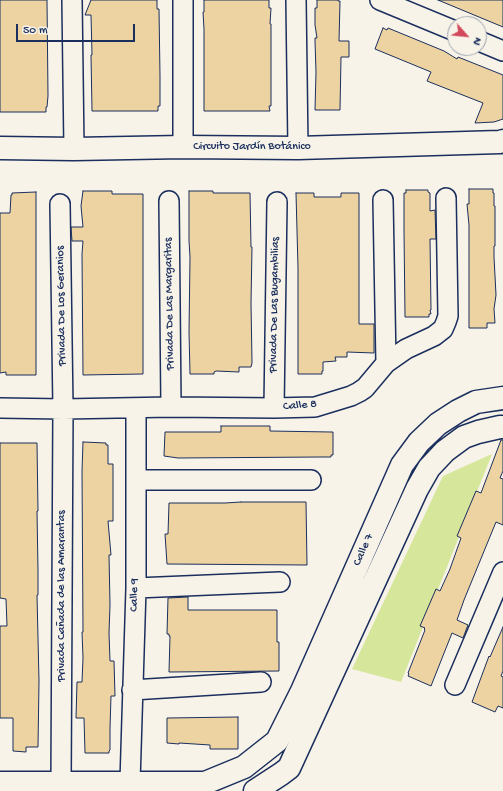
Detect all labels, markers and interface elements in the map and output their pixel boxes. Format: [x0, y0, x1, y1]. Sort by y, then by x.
scale bar [18, 16, 137, 42]
north arrow [447, 16, 487, 56]
text: 50 m [23, 24, 48, 38]
text: N [470, 35, 484, 47]
street label: Circuito Jardín Botánico [193, 140, 311, 154]
street label: Privada De Las Bugambilias [267, 237, 283, 373]
street label: Privada De Las Margaritas [162, 238, 178, 370]
street label: Privada De Los Geranios [54, 246, 70, 366]
street label: Calle 8 [282, 397, 318, 415]
street label: Privada Cañada de las Amarantas [55, 510, 69, 682]
street label: Calle 7 [351, 532, 377, 568]
street label: Calle 9 [128, 578, 142, 612]

